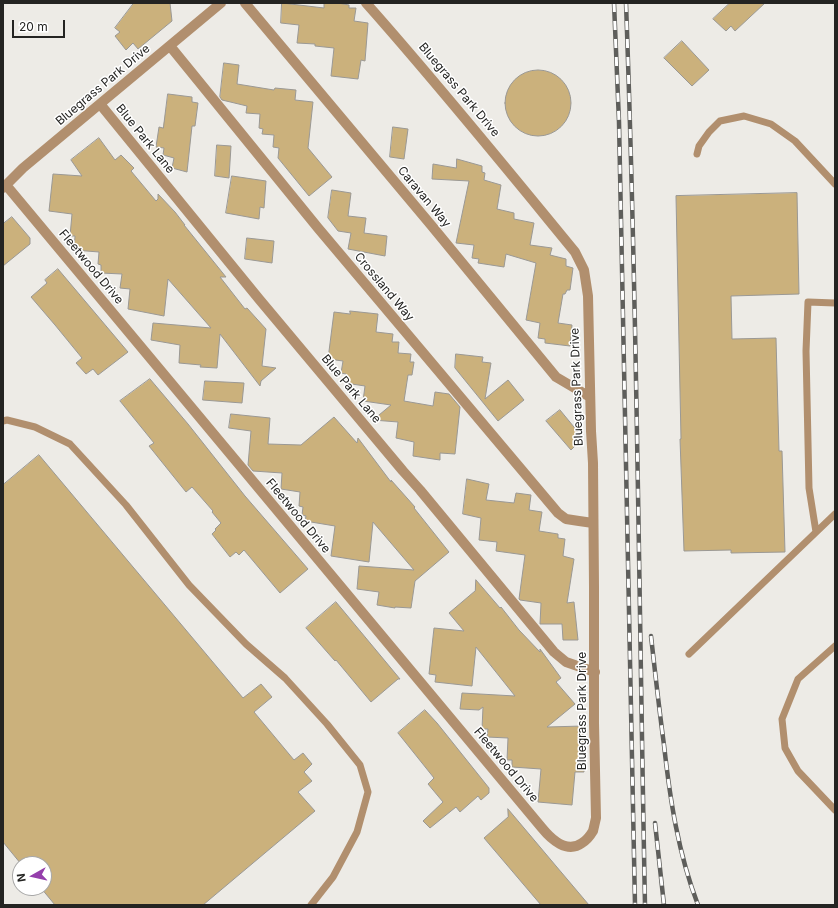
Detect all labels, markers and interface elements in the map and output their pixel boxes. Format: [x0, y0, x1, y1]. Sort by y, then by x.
scale bar [14, 12, 67, 38]
text: 20 m [19, 19, 48, 34]
street label: Bluegrass Park Drive [415, 40, 503, 140]
street label: Bluegrass Park Drive [53, 41, 153, 129]
street label: Blue Park Lane [113, 101, 177, 177]
street label: Caravan Way [394, 164, 454, 230]
street label: Fleetwood Drive [56, 227, 126, 307]
street label: Crossland Way [351, 250, 417, 324]
street label: Bluegrass Park Drive [568, 328, 586, 446]
street label: Blue Park Lane [318, 352, 384, 426]
street label: Fleetwood Drive [263, 476, 333, 556]
street label: Bluegrass Park Drive [575, 652, 589, 770]
street label: Fleetwood Drive [471, 725, 541, 805]
north arrow [12, 856, 52, 896]
text: N [14, 872, 29, 883]

